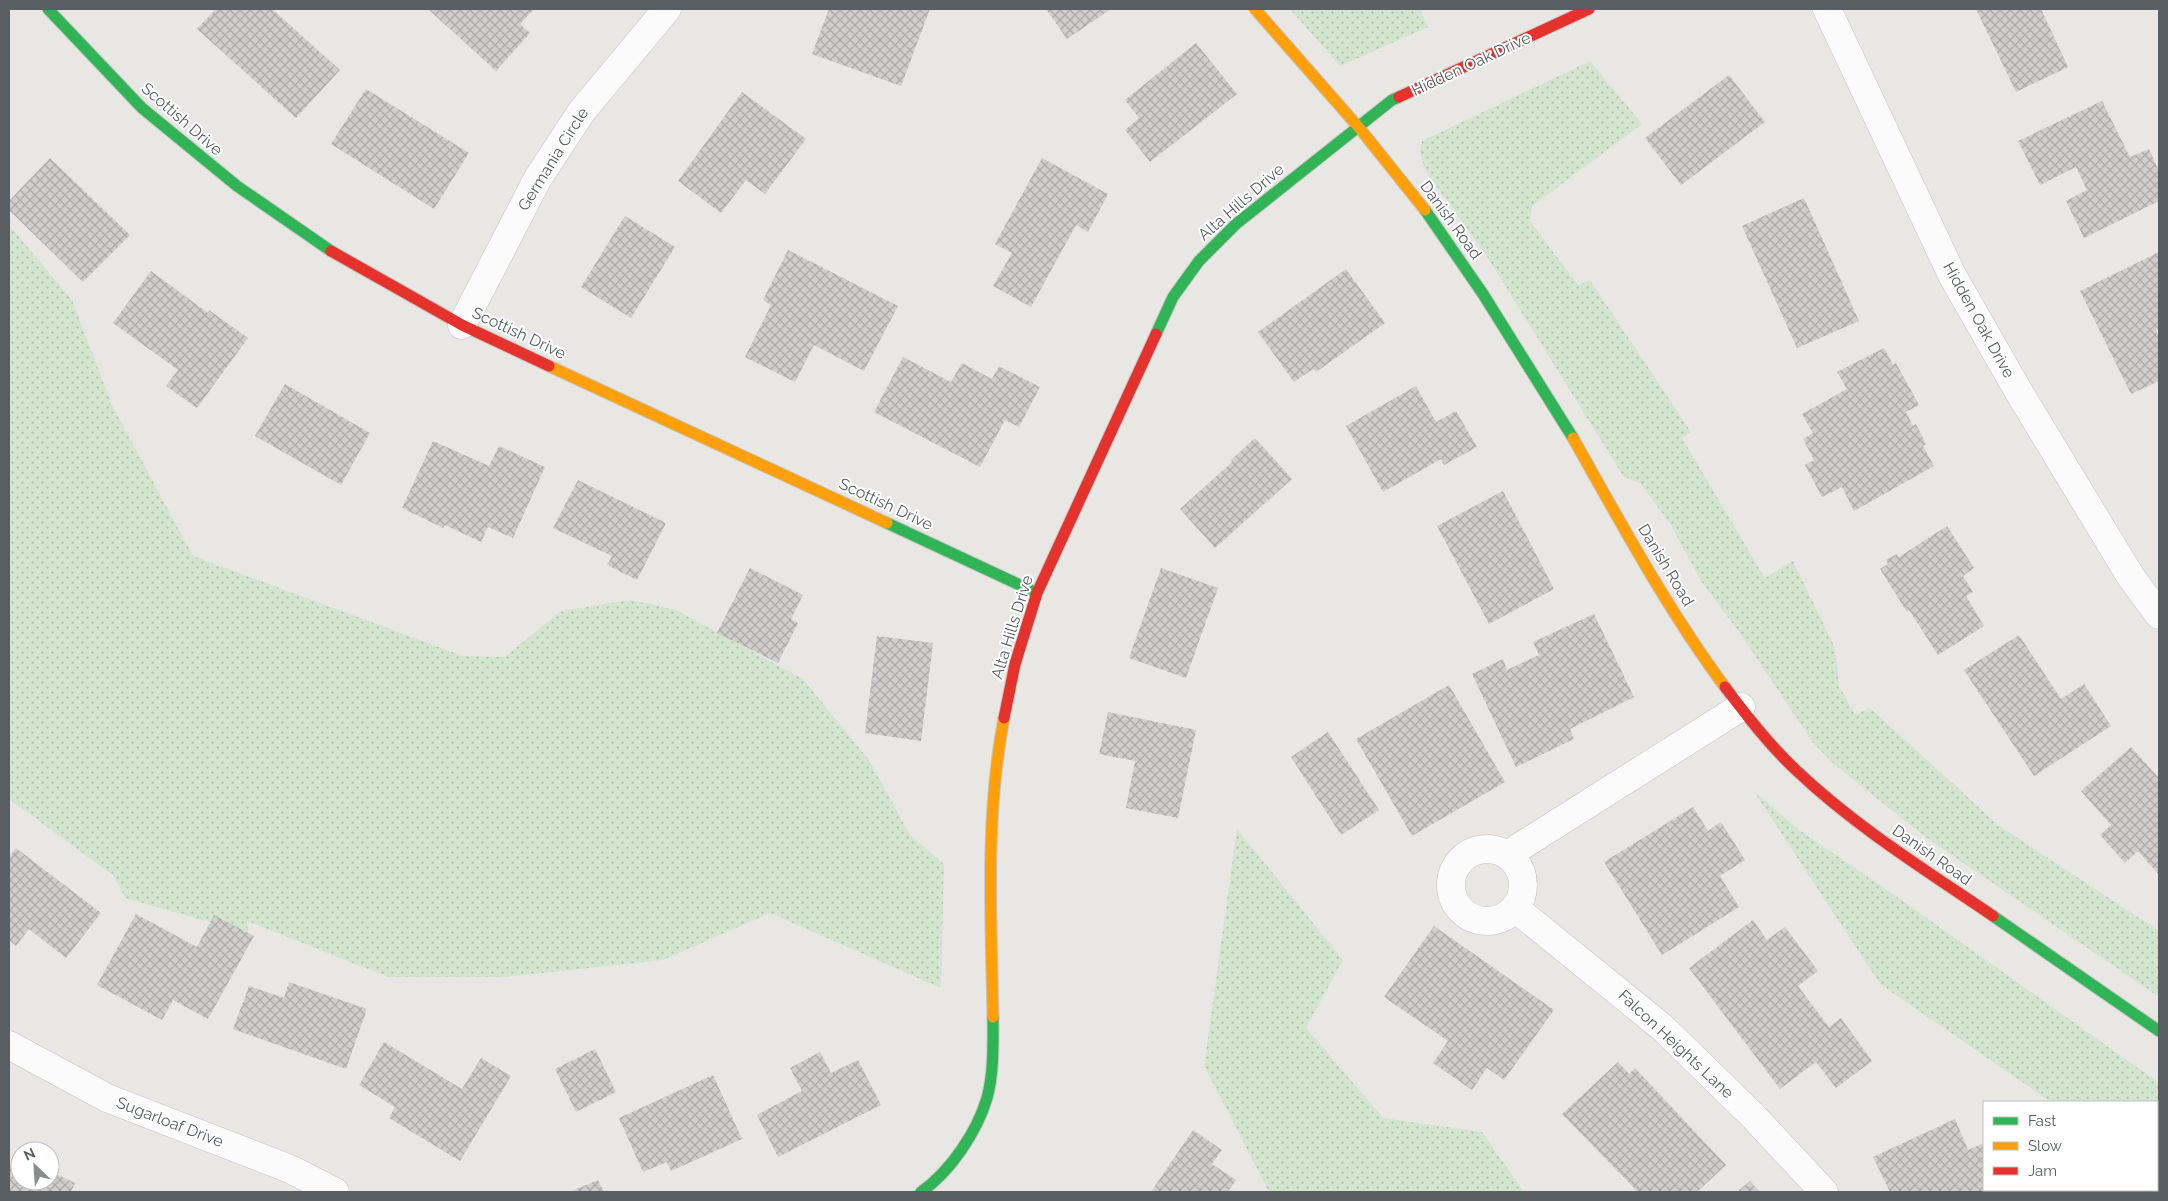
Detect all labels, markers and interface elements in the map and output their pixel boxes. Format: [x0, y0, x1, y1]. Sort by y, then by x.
street label: Hidden Oak Drive [1408, 28, 1534, 100]
street label: Scottish Drive [138, 79, 226, 159]
street label: Germania Circle [514, 104, 592, 214]
street label: Alta Hills Drive [1194, 160, 1288, 244]
street label: Danish Road [1416, 177, 1486, 263]
street label: Hidden Oak Drive [1939, 259, 2019, 381]
street label: Scottish Drive [469, 303, 569, 363]
street label: Scottish Drive [836, 474, 936, 534]
street label: Danish Road [1634, 520, 1698, 610]
street label: Alta Hills Drive [987, 573, 1037, 681]
street label: Danish Road [1889, 821, 1975, 889]
street label: Falcon Heights Lane [1614, 986, 1738, 1102]
street label: Sugarloaf Drive [114, 1093, 226, 1151]
legend [1983, 1101, 2158, 1191]
text: Fast [2028, 1112, 2056, 1130]
text: Slow [2028, 1137, 2062, 1155]
north arrow [10, 1141, 60, 1191]
text: N [21, 1145, 38, 1164]
text: Jam [2028, 1162, 2057, 1180]

